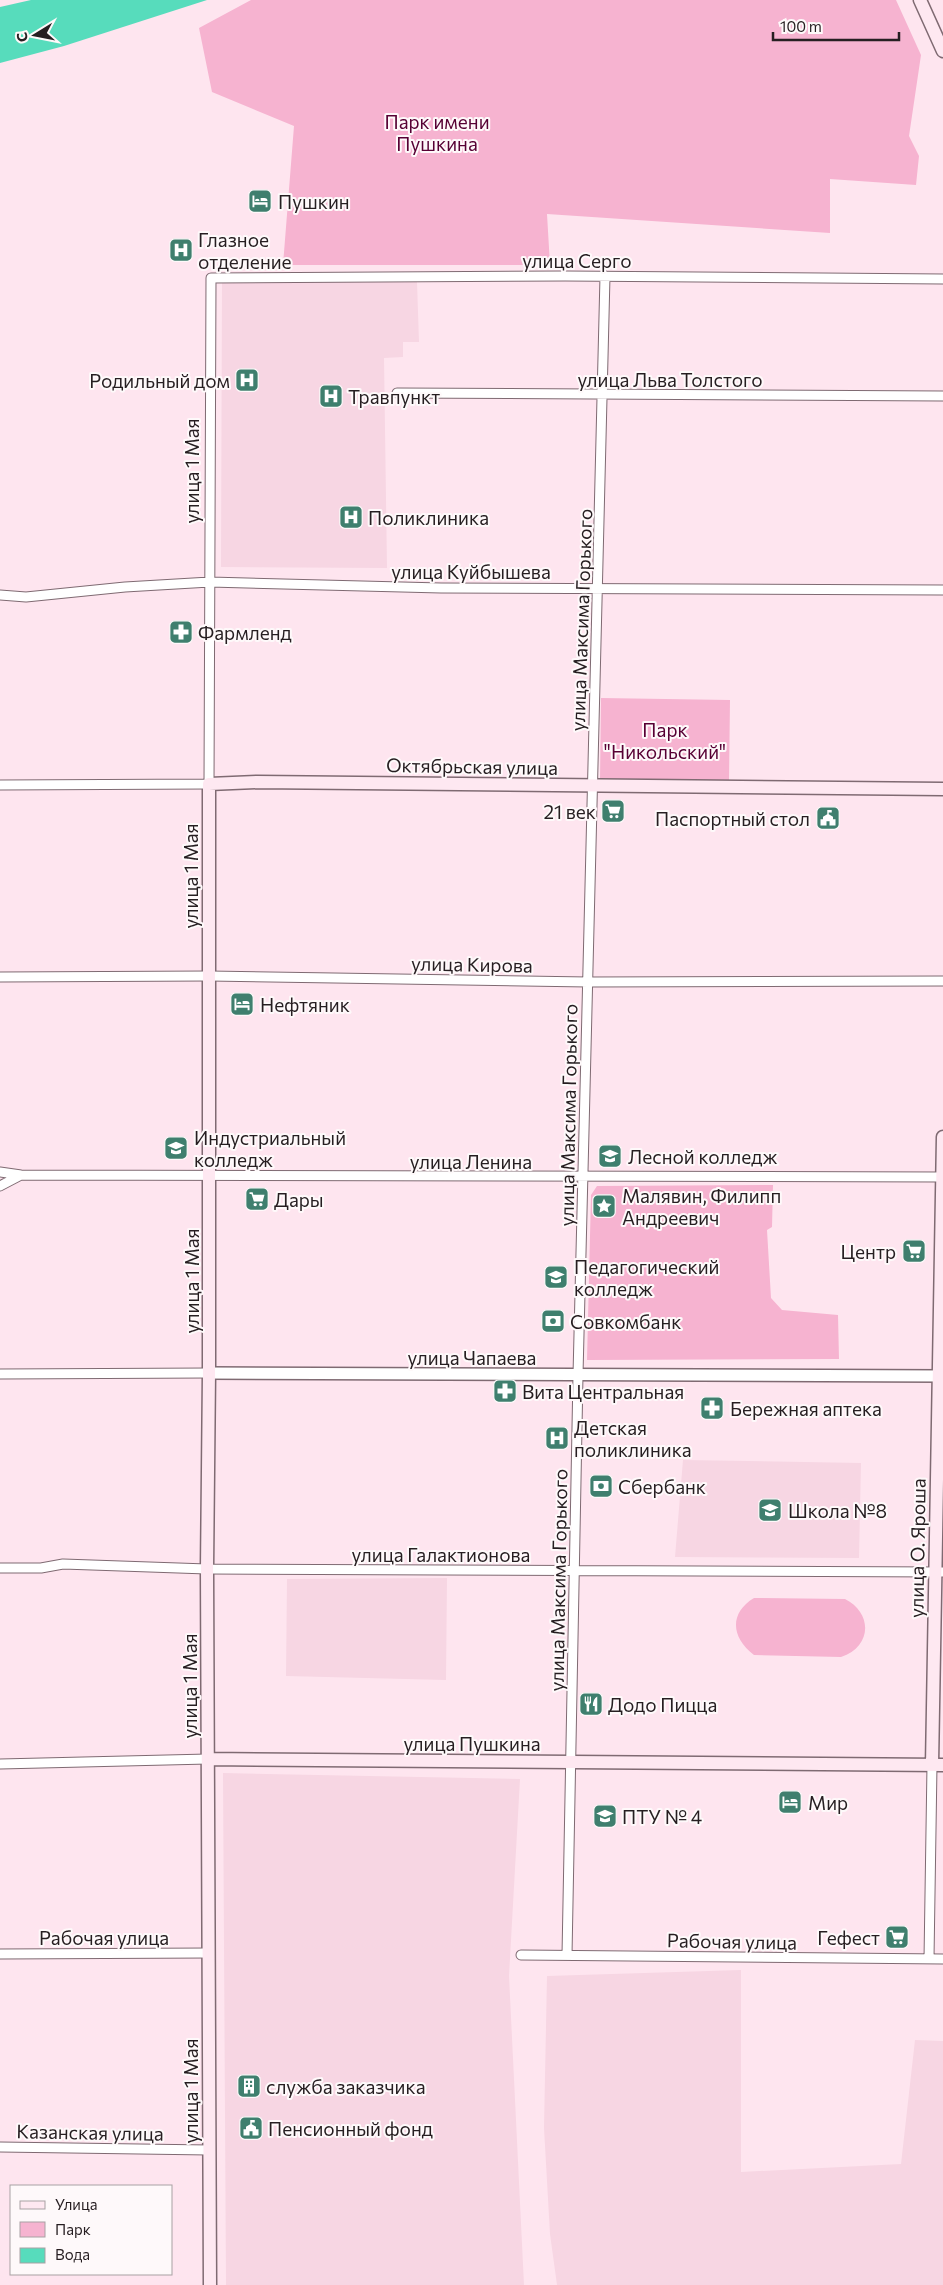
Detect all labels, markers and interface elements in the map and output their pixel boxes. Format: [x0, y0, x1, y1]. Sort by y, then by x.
north arrow [10, 10, 60, 60]
scale bar [773, 10, 899, 42]
text: 100 m [780, 17, 822, 35]
text: С [13, 31, 31, 44]
park label: Парк имени Пушкина [384, 110, 490, 155]
hotel icon: Пушкин [247, 188, 273, 214]
place label: Пушкин [278, 190, 350, 213]
place label: Глазное отделение [198, 228, 292, 273]
hospital icon: Глазное отделение [168, 237, 194, 263]
street label: улица Серго [522, 249, 632, 272]
hospital icon: Родильный дом [234, 367, 260, 393]
street label: улица Льва Толстого [577, 368, 763, 391]
place label: Родильный дом [89, 369, 230, 392]
hospital icon: Травпункт [318, 383, 344, 409]
place label: Травпункт [348, 385, 440, 408]
street label: улица 1 Мая [180, 418, 203, 524]
hospital icon: Поликлиника [338, 504, 364, 530]
place label: Поликлиника [368, 506, 489, 529]
street label: улица Максима Горького [566, 508, 596, 732]
street label: улица Куйбышева [391, 560, 551, 583]
pharmacy icon: Фармленд [168, 619, 194, 645]
place label: Фармленд [198, 621, 292, 644]
park label: Парк "Никольский" [604, 718, 726, 763]
street label: Октябрьская улица [386, 753, 558, 779]
supermarket icon: 21 век [600, 798, 626, 824]
place label: 21 век [543, 800, 596, 823]
public building icon: Паспортный стол [815, 805, 841, 831]
place label: Паспортный стол [655, 807, 810, 830]
street label: улица 1 Мая [179, 823, 202, 929]
street label: улица Кирова [411, 951, 533, 977]
hotel icon: Нефтяник [229, 991, 255, 1017]
place label: Нефтяник [260, 993, 350, 1016]
street label: улица Максима Горького [555, 1003, 581, 1227]
place label: Индустриальный колледж [194, 1126, 346, 1171]
school or university icon: Индустриальный колледж [163, 1135, 189, 1161]
school or university icon: Лесной колледж [597, 1143, 623, 1169]
place label: Лесной колледж [628, 1145, 778, 1168]
street label: улица Ленина [410, 1150, 532, 1173]
place label: Малявин, Филипп Андреевич [622, 1184, 781, 1229]
supermarket icon: Дары [244, 1186, 270, 1212]
place label: Дары [274, 1188, 324, 1211]
place icon: Малявин, Филипп Андреевич [591, 1193, 617, 1219]
street label: улица 1 Мая [180, 1228, 203, 1334]
supermarket icon: Центр [901, 1238, 927, 1264]
place label: Центр [841, 1240, 896, 1263]
place label: Педагогический колледж [574, 1255, 719, 1300]
school or university icon: Педагогический колледж [543, 1264, 569, 1290]
bank icon: Совкомбанк [540, 1308, 566, 1334]
place label: Совкомбанк [570, 1310, 681, 1333]
street label: улица Чапаева [408, 1346, 536, 1369]
pharmacy icon: Вита Центральная [492, 1378, 518, 1404]
place label: Вита Центральная [522, 1380, 684, 1403]
pharmacy icon: Бережная аптека [699, 1395, 725, 1421]
place label: Бережная аптека [730, 1397, 882, 1420]
place label: Детская поликлиника [574, 1416, 692, 1461]
hospital icon: Детская поликлиника [544, 1425, 570, 1451]
street label: улица Максима Горького [545, 1468, 571, 1692]
bank icon: Сбербанк [588, 1473, 614, 1499]
place label: Сбербанк [618, 1475, 706, 1498]
street label: улица О. Яроша [904, 1478, 930, 1618]
school or university icon: Школа №8 [757, 1497, 783, 1523]
place label: Школа №8 [788, 1499, 887, 1522]
street label: улица Галактионова [352, 1543, 530, 1566]
street label: улица 1 Мая [178, 1633, 201, 1739]
restaurant icon: Додо Пицца [578, 1691, 604, 1717]
place label: Додо Пицца [608, 1693, 717, 1716]
street label: улица Пушкина [403, 1732, 541, 1755]
hotel icon: Мир [777, 1789, 803, 1815]
place label: Мир [808, 1791, 848, 1814]
school or university icon: ПТУ № 4 [592, 1803, 618, 1829]
place label: ПТУ № 4 [622, 1805, 702, 1828]
supermarket icon: Гефест [884, 1924, 910, 1950]
street label: Рабочая улица [39, 1926, 169, 1949]
place label: Гефест [817, 1926, 880, 1949]
street label: Рабочая улица [667, 1928, 797, 1954]
street label: улица 1 Мая [179, 2038, 202, 2144]
building icon: служба заказчика [236, 2073, 262, 2099]
place label: служба заказчика [266, 2075, 426, 2098]
public building icon: Пенсионный фонд [238, 2115, 264, 2141]
place label: Пенсионный фонд [268, 2117, 433, 2140]
street label: Казанская улица [16, 2119, 164, 2145]
legend [10, 2185, 172, 2275]
text: Улица [55, 2195, 97, 2213]
text: Парк [55, 2220, 91, 2238]
text: Вода [55, 2245, 90, 2263]

